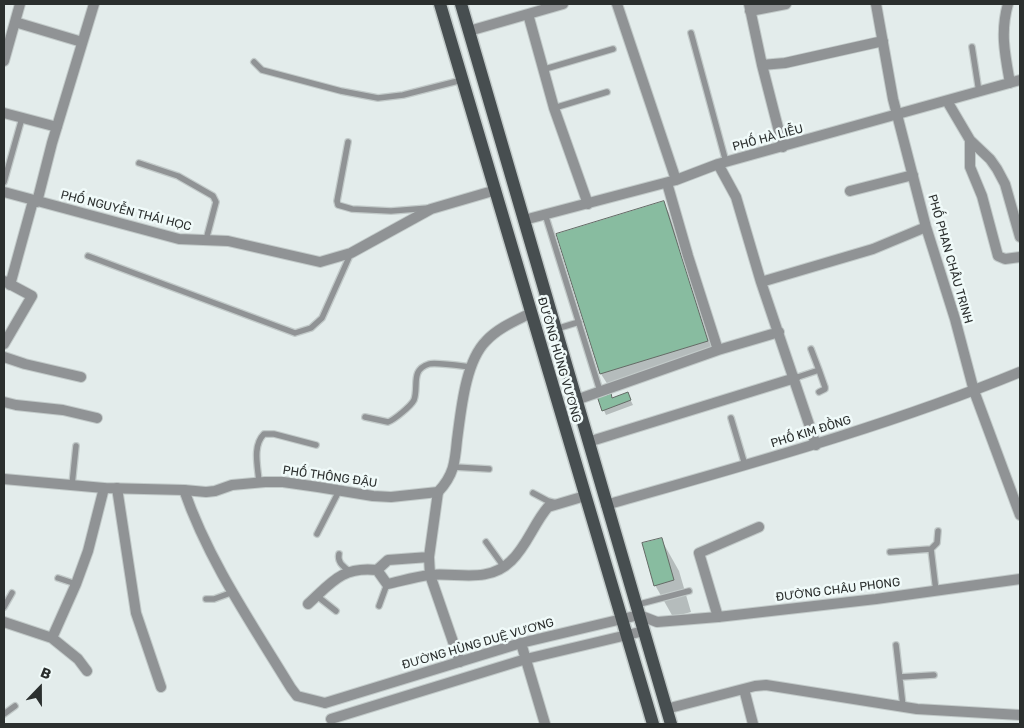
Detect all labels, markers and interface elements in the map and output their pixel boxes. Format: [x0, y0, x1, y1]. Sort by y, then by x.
street label: PHỐ HÀ LIỄU [731, 122, 805, 154]
street label: PHỐ NGUYỄN THÁI HỌC [59, 188, 193, 234]
street label: PHỐ PHAN CHÂU TRINH [925, 193, 975, 325]
street label: ĐƯỜNG HÙNG VƯƠNG [534, 296, 584, 424]
street label: PHỐ KIM ĐỒNG [769, 413, 853, 451]
street label: PHỐ THÔNG ĐẬU [282, 463, 378, 491]
street label: ĐƯỜNG CHÂU PHONG [775, 575, 901, 605]
street label: ĐƯỜNG HÙNG DUỆ VƯƠNG [400, 615, 556, 673]
north arrow [15, 663, 65, 713]
text: B [38, 664, 54, 683]

